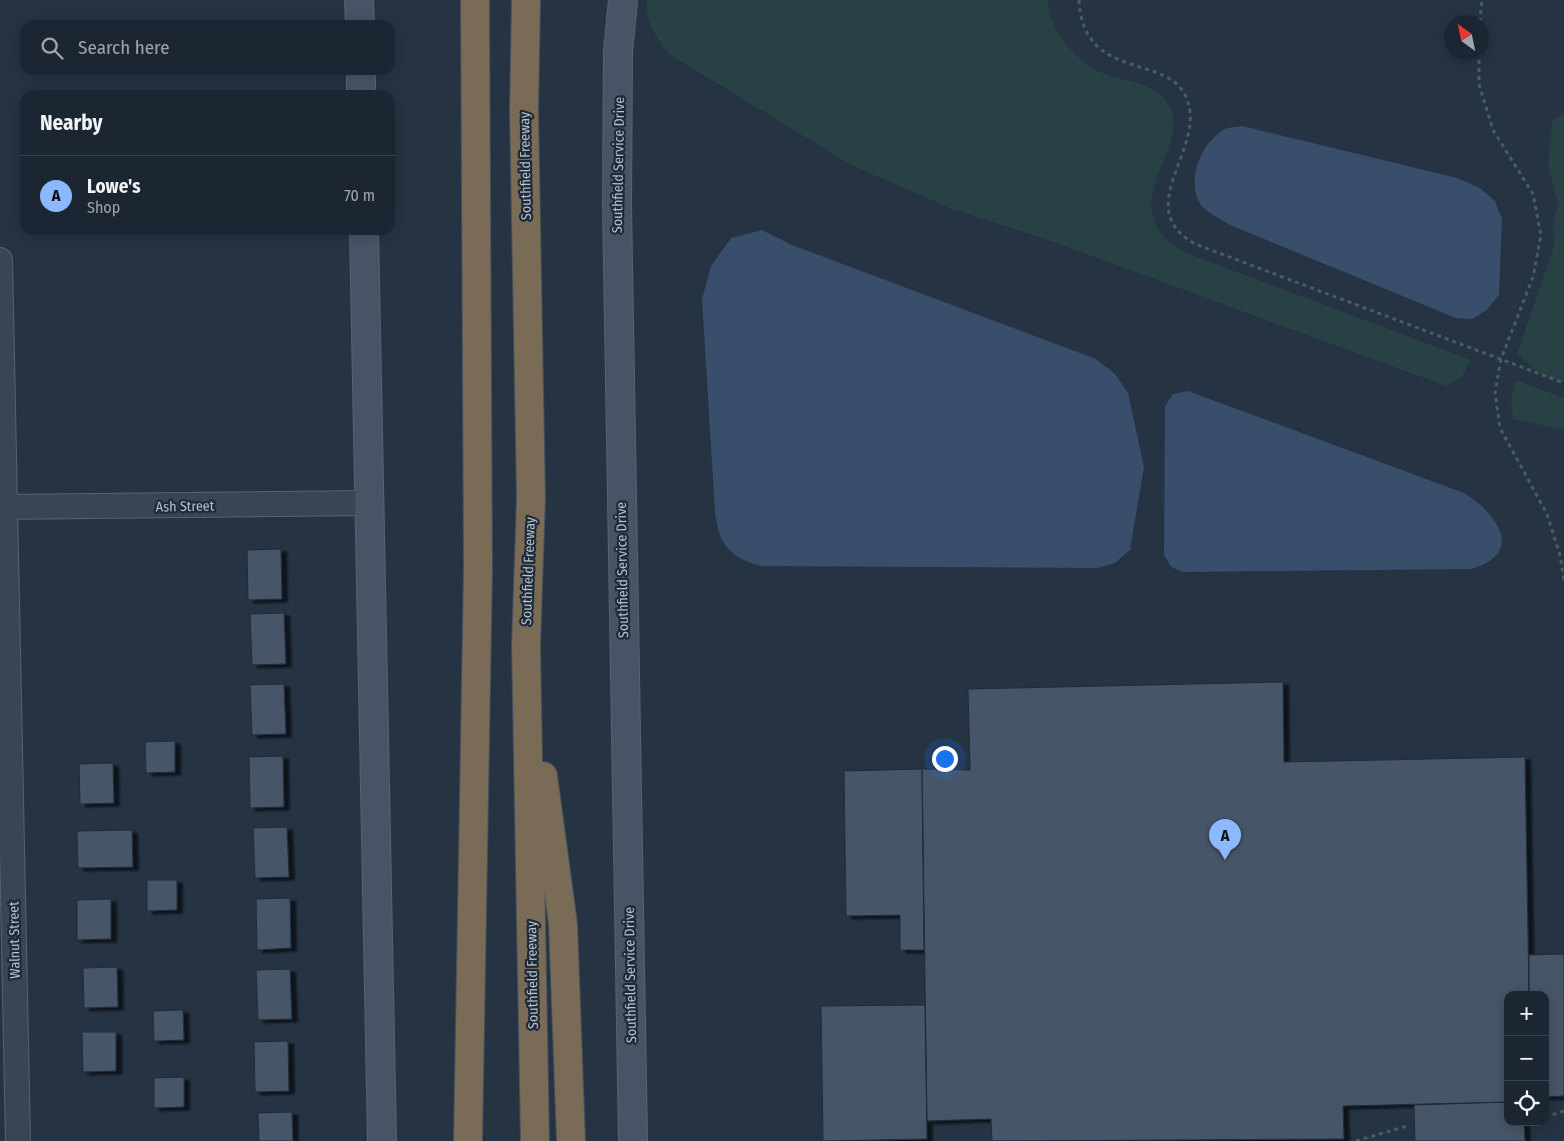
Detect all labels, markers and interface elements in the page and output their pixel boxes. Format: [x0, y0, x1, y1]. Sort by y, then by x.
north arrow [1444, 15, 1489, 60]
search box [20, 20, 395, 75]
icon: search [38, 34, 66, 62]
text: Search here [78, 36, 170, 59]
street label: Southfield Service Drive [609, 97, 628, 233]
text: Nearby [40, 110, 102, 136]
street label: Southfield Freeway [516, 111, 535, 220]
text: Lowe's [87, 175, 141, 198]
text: A [52, 186, 60, 205]
text: 70 m [344, 186, 375, 205]
text: Shop [87, 198, 120, 217]
street label: Ash Street [156, 497, 215, 516]
street label: Southfield Service Drive [613, 502, 632, 638]
street label: Southfield Freeway [518, 516, 539, 625]
your location [932, 746, 958, 772]
pin: A [1209, 819, 1241, 860]
street label: Walnut Street [5, 901, 24, 979]
street label: Southfield Service Drive [621, 907, 640, 1043]
street label: Southfield Freeway [523, 920, 542, 1029]
map controls [1504, 991, 1549, 1126]
button: + [1504, 991, 1549, 1036]
button: − [1504, 1036, 1549, 1081]
button: locate [1504, 1081, 1549, 1126]

